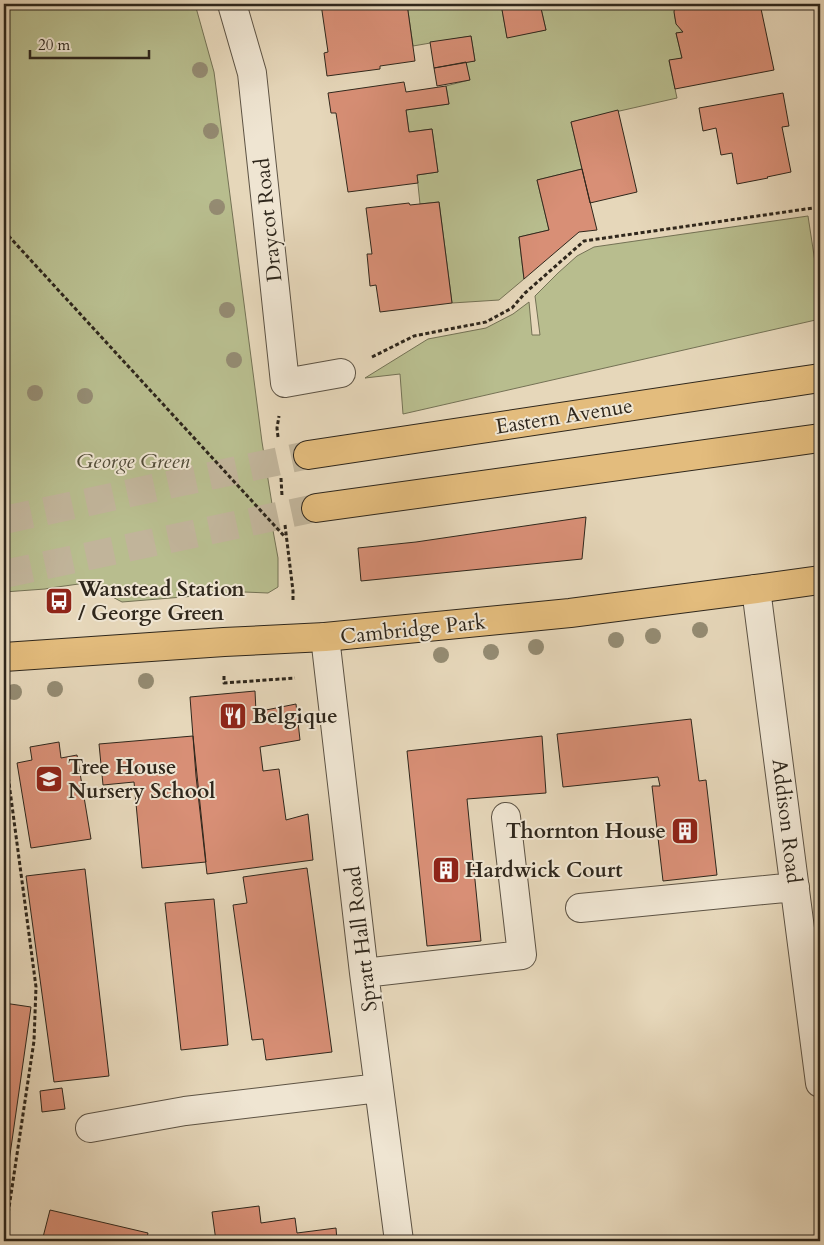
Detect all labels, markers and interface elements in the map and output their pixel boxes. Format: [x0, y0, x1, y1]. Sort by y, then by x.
scale bar [30, 28, 149, 60]
text: 20 m [38, 35, 70, 55]
street label: Draycot Road [248, 157, 289, 283]
street label: Eastern Avenue [493, 391, 635, 442]
park label: George Green [76, 447, 191, 476]
place label: Wanstead Station / George Green [77, 575, 245, 628]
bus stop icon: Wanstead Station / George Green [44, 586, 74, 616]
street label: Cambridge Park [339, 607, 488, 652]
restaurant icon: Belgique [218, 701, 248, 731]
place label: Belgique [252, 702, 338, 731]
place label: Tree House Nursery School [68, 753, 215, 806]
street label: Addison Road [764, 757, 809, 885]
school or university icon: Tree House Nursery School [34, 764, 64, 794]
building icon: Thornton House [670, 816, 700, 846]
place label: Thornton House [506, 817, 666, 846]
building icon: Hardwick Court [431, 855, 461, 885]
place label: Hardwick Court [465, 856, 623, 885]
street label: Spratt Hall Road [338, 864, 385, 1013]

